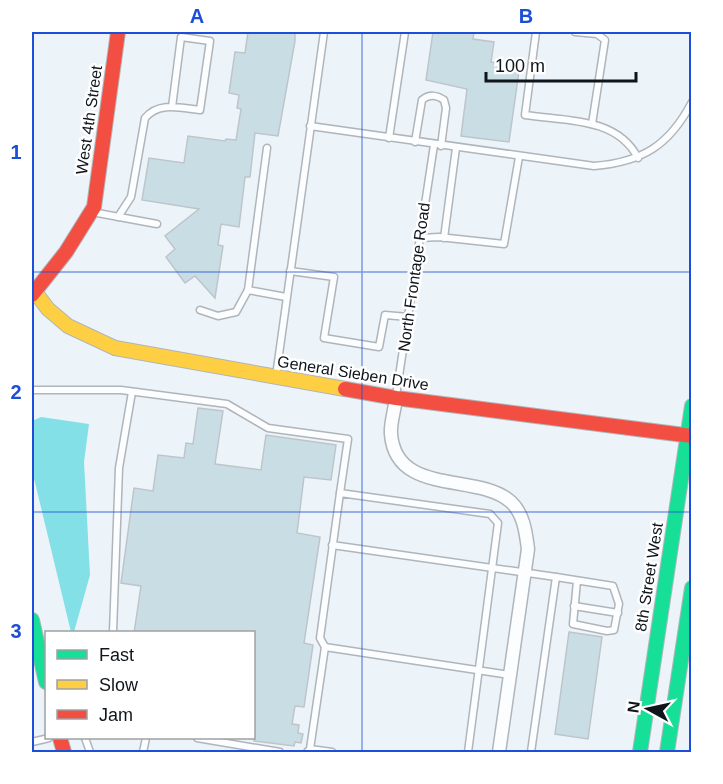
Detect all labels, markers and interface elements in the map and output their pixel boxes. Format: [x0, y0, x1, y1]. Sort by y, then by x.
text: A [190, 5, 204, 27]
text: B [519, 5, 533, 27]
scale bar [486, 45, 636, 83]
text: 100 m [495, 56, 545, 76]
street label: West 4th Street [73, 64, 105, 176]
text: 1 [10, 141, 22, 163]
street label: North Frontage Road [395, 201, 433, 353]
street label: General Sieben Drive [276, 353, 430, 393]
text: 2 [10, 381, 22, 403]
street label: 8th Street West [632, 521, 666, 633]
text: 3 [10, 620, 22, 642]
legend [45, 631, 255, 739]
text: Fast [99, 645, 134, 665]
text: Slow [99, 675, 139, 695]
north arrow [618, 679, 678, 739]
text: N [624, 700, 643, 714]
text: Jam [99, 705, 133, 725]

